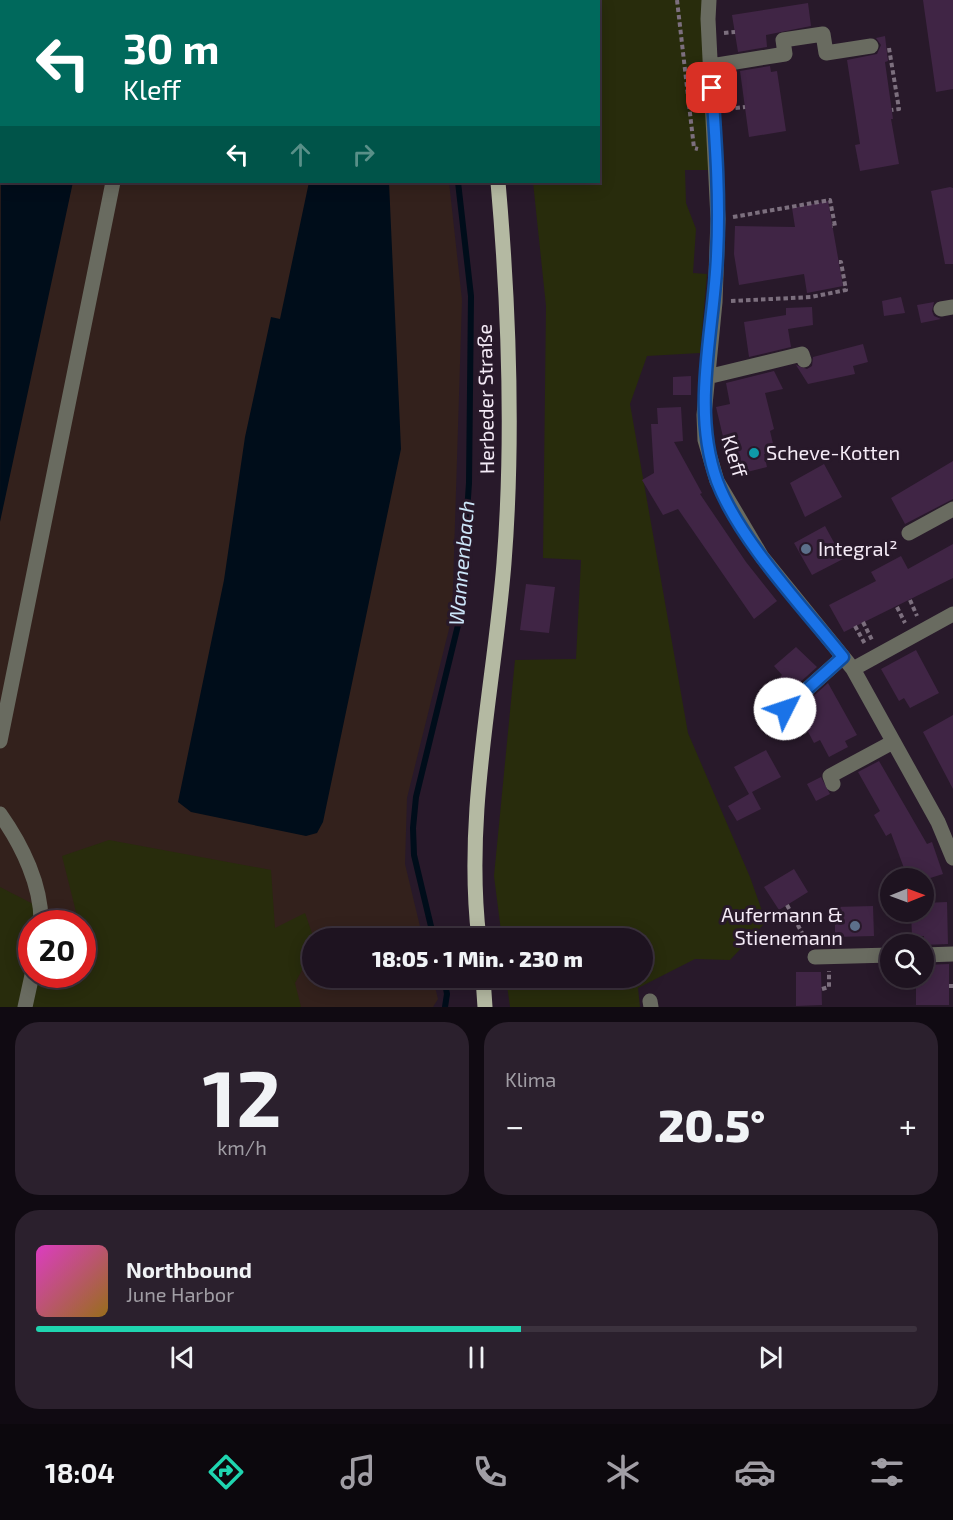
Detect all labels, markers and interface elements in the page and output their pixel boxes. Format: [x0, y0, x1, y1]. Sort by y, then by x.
text: 30 m [123, 22, 219, 72]
icon: left [24, 24, 102, 102]
pin [686, 62, 737, 113]
icon: arrive [695, 71, 728, 104]
text: Kleff [123, 73, 181, 105]
icon: left [221, 138, 254, 171]
icon: ahead [284, 138, 317, 171]
icon: right [347, 138, 380, 171]
street label: Herbeder Straße [472, 324, 498, 474]
street label: Kleff [717, 432, 753, 480]
place label: Scheve-Kotten [766, 440, 900, 464]
marker: Scheve-Kotten [747, 446, 761, 460]
water label: Wannenbach [443, 499, 478, 626]
place label: Integral² [818, 536, 898, 560]
marker: Integral² [799, 542, 813, 556]
position arrow [753, 677, 817, 741]
north arrow [880, 868, 934, 922]
map controls [880, 868, 934, 988]
place label: Aufermann & Stienemann [721, 902, 843, 949]
speed limit sign: 20 [18, 910, 96, 988]
marker: Aufermann & Stienemann [848, 919, 862, 933]
button: search [880, 934, 934, 988]
text: 18:05 · 1 Min. · 230 m [372, 945, 583, 971]
text: 12 [202, 1049, 282, 1143]
text: Klima [505, 1067, 556, 1091]
text: 20.5° [658, 1097, 765, 1151]
text: − [505, 1105, 524, 1145]
text: + [899, 1105, 917, 1145]
text: km/h [217, 1135, 267, 1159]
text: Northbound [126, 1256, 252, 1282]
text: June Harbor [126, 1282, 234, 1306]
icon: previous [166, 1341, 199, 1374]
icon: pause [460, 1341, 493, 1374]
icon: next [754, 1341, 787, 1374]
icon: directions [205, 1451, 247, 1493]
icon: music [337, 1451, 379, 1493]
icon: phone [469, 1451, 511, 1493]
icon: climate [602, 1451, 644, 1493]
icon: car [734, 1451, 776, 1493]
icon: filters [866, 1451, 908, 1493]
text: 18:04 [45, 1456, 115, 1488]

